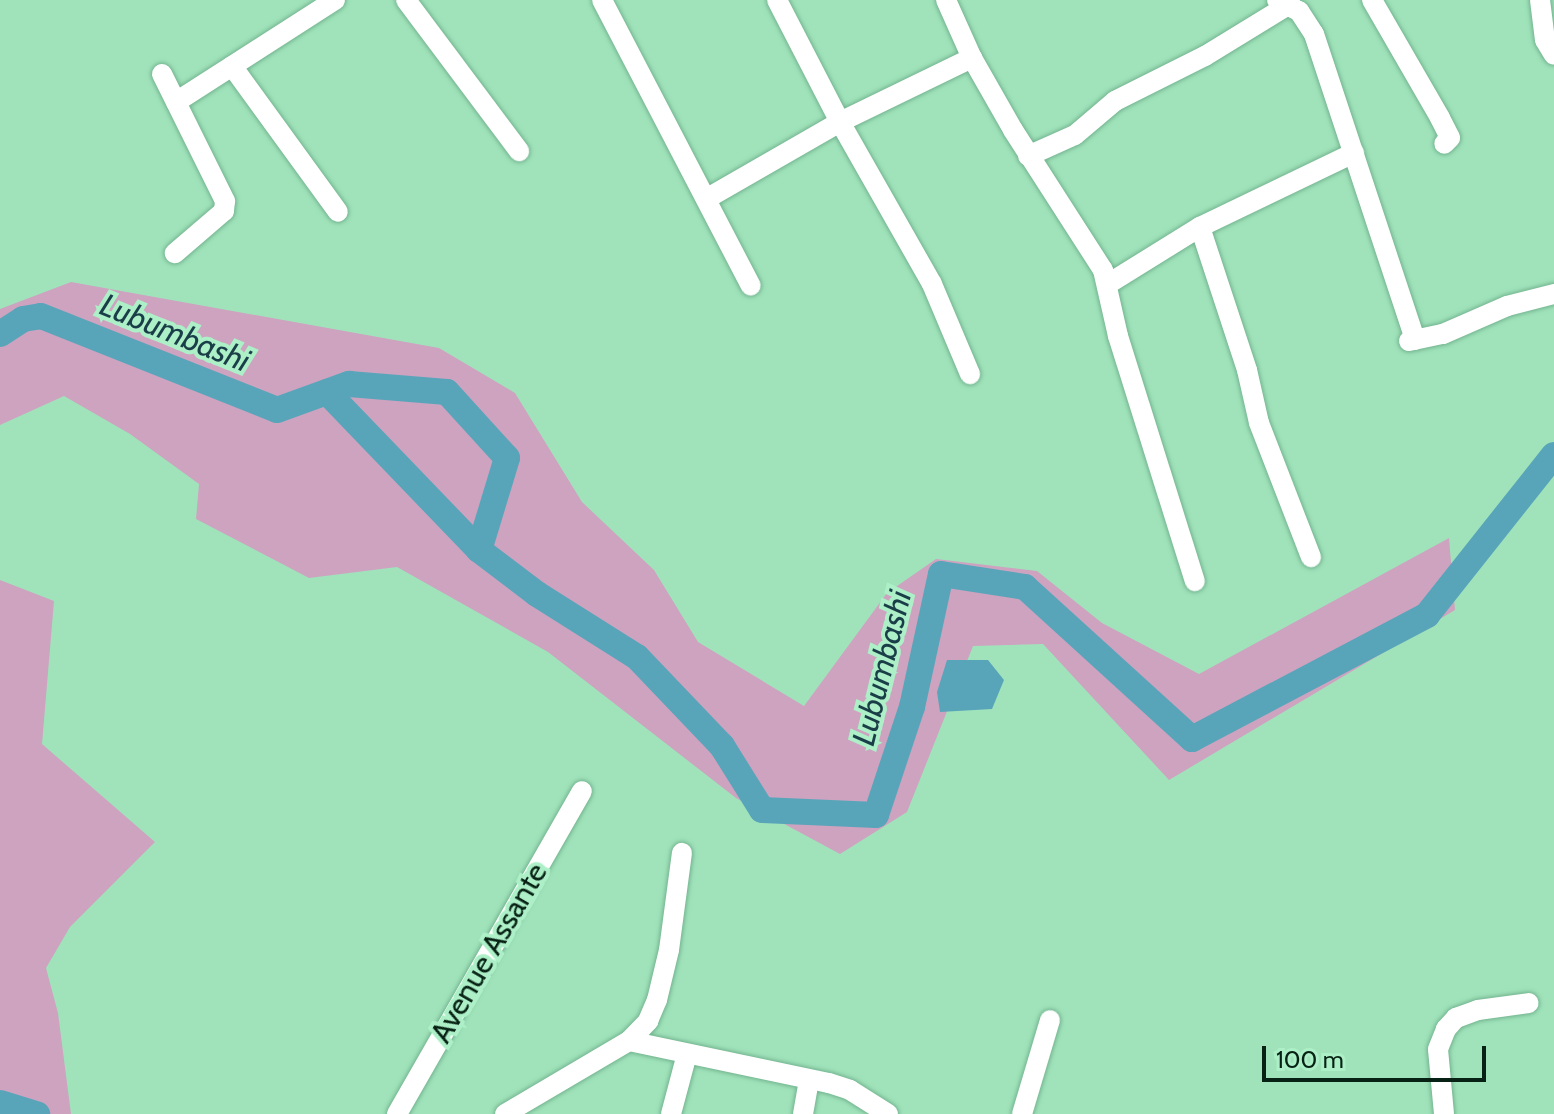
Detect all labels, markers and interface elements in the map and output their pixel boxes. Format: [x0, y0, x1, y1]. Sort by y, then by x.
water label: Lubumbashi [95, 286, 255, 380]
water label: Lubumbashi [844, 587, 920, 749]
street label: Avenue Assante [423, 857, 555, 1049]
scale bar [1266, 1030, 1490, 1080]
text: 100 m [1276, 1045, 1344, 1074]

